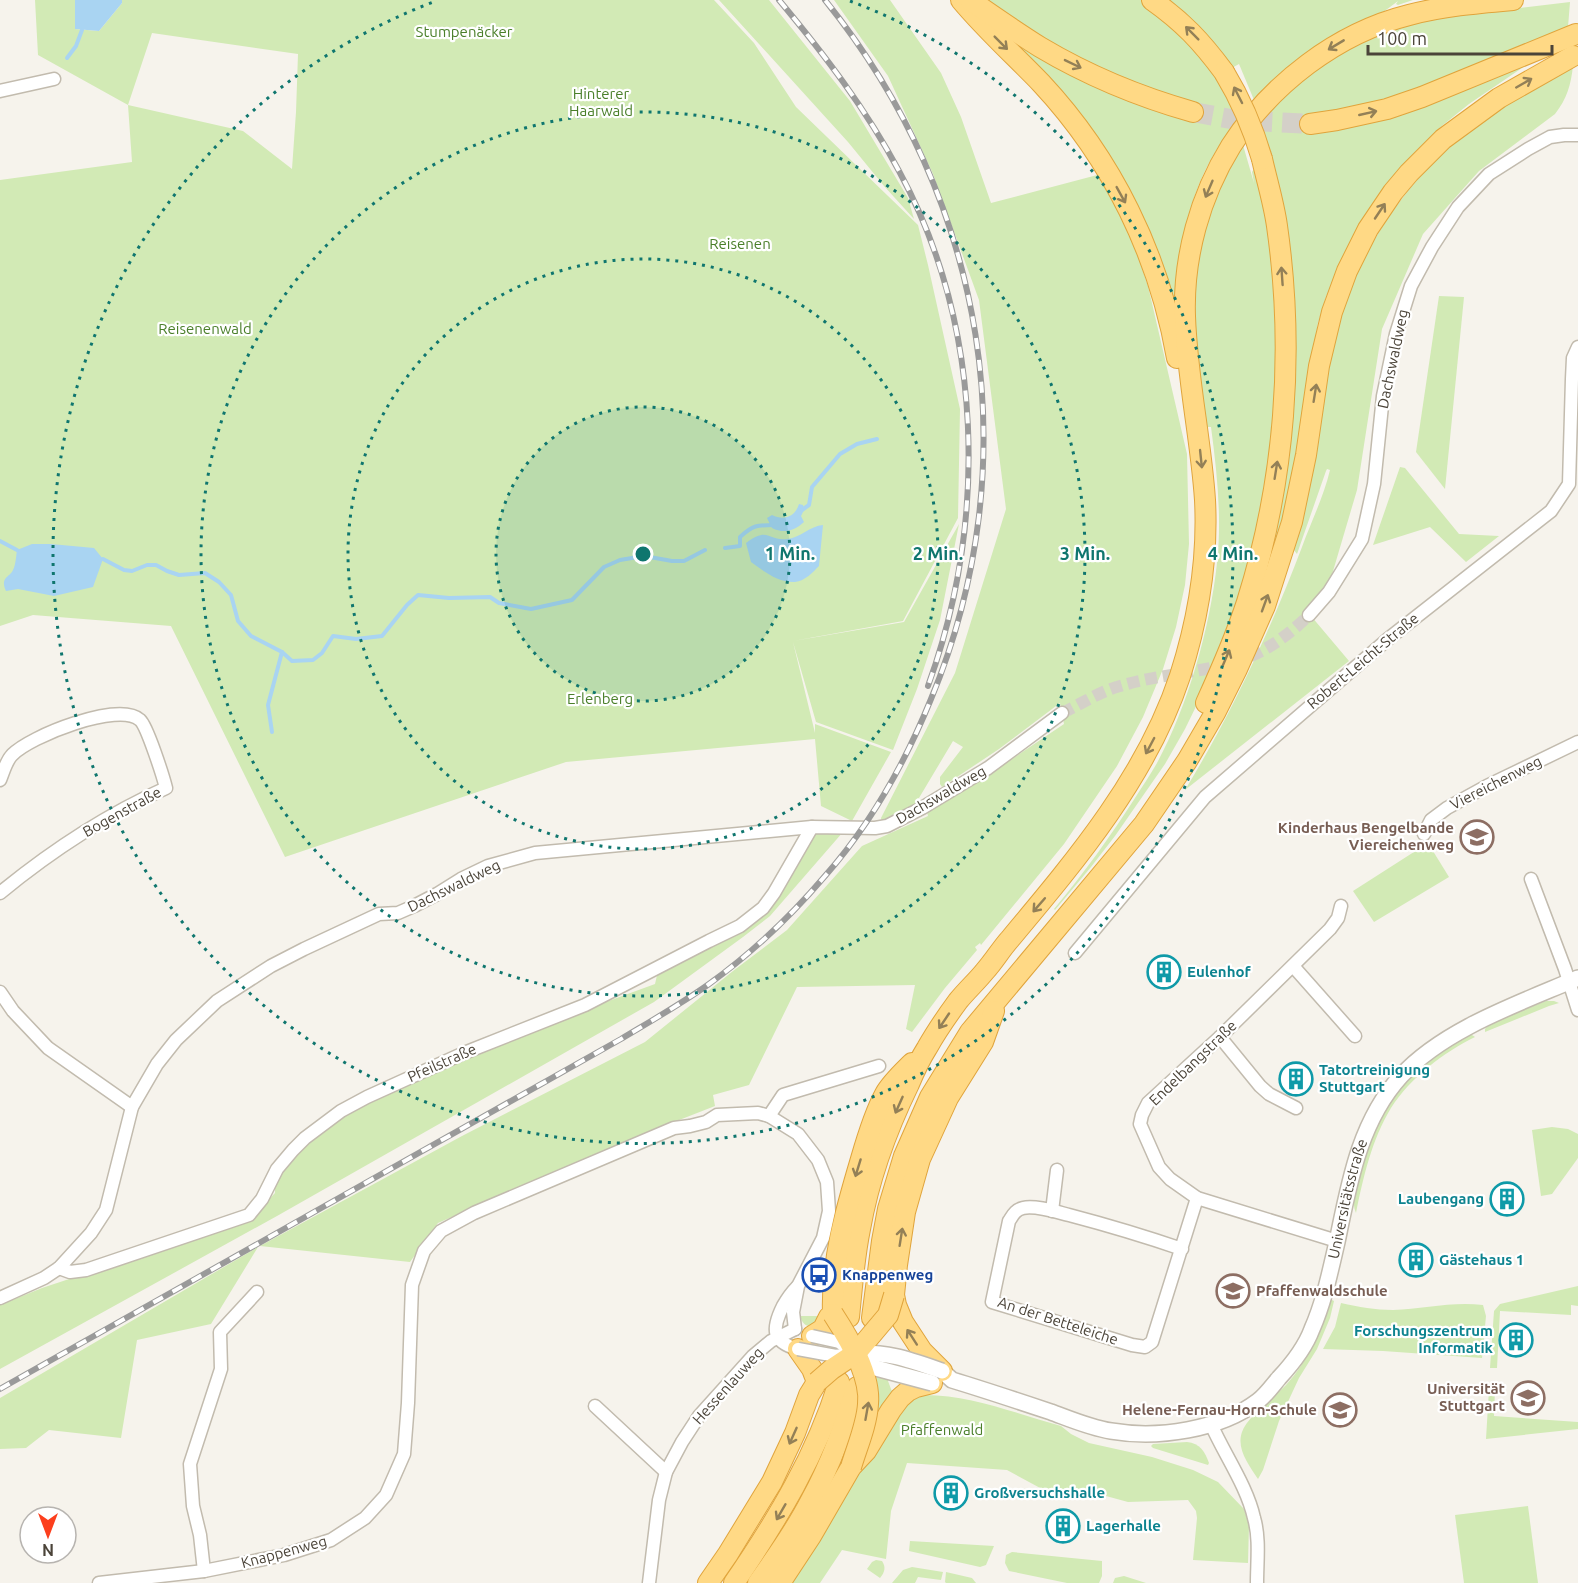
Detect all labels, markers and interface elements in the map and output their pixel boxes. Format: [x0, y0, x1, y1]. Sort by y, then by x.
scale bar [1368, 18, 1552, 56]
park label: Stumpenäcker [416, 23, 513, 40]
one-way arrow [1184, 25, 1199, 40]
text: 100 m [1377, 28, 1427, 48]
one-way arrow [993, 35, 1008, 50]
one-way arrow [1328, 40, 1345, 52]
one-way arrow [1064, 59, 1082, 71]
one-way arrow [1515, 76, 1532, 88]
park label: Hinterer Haarwald [569, 85, 633, 119]
one-way arrow [1231, 87, 1243, 105]
one-way arrow [1358, 107, 1377, 119]
one-way arrow [1203, 180, 1214, 198]
one-way arrow [1115, 186, 1127, 203]
one-way arrow [1374, 204, 1386, 220]
park label: Reisenen [709, 235, 771, 252]
one-way arrow [1276, 266, 1287, 286]
street label: Dachswaldweg [1374, 308, 1411, 410]
park label: Reisenenwald [158, 320, 252, 337]
one-way arrow [1310, 384, 1321, 404]
one-way arrow [1196, 449, 1207, 468]
one-way arrow [1271, 461, 1282, 480]
text: 1 Min. [765, 543, 815, 563]
text: 2 Min. [913, 543, 963, 563]
text: 3 Min. [1060, 543, 1110, 563]
text: 4 Min. [1208, 543, 1258, 563]
centre of rings [633, 544, 653, 564]
one-way arrow [1261, 594, 1272, 613]
street label: Robert-Leicht-Straße [1304, 609, 1422, 712]
one-way arrow [1221, 649, 1232, 667]
park label: Erlenberg [567, 690, 633, 707]
one-way arrow [1144, 736, 1155, 754]
street label: Viereichenweg [1447, 752, 1544, 813]
street label: Dachswaldweg [893, 762, 989, 827]
street label: Bogenstraße [80, 783, 164, 840]
place label: Kinderhaus Bengelbande Viereichenweg [1278, 819, 1454, 853]
school or university icon: Kinderhaus Bengelbande Viereichenweg [1459, 819, 1495, 855]
street label: Dachswaldweg [405, 856, 503, 915]
one-way arrow [1032, 897, 1046, 912]
building icon: Eulenhof [1146, 954, 1182, 990]
place label: Eulenhof [1187, 963, 1251, 980]
one-way arrow [938, 1012, 950, 1029]
street label: Endelbangstraße [1145, 1017, 1240, 1109]
street label: Pfeilstraße [405, 1040, 479, 1085]
building icon: Tatortreinigung Stuttgart [1278, 1061, 1314, 1097]
place label: Tatortreinigung Stuttgart [1319, 1061, 1430, 1095]
one-way arrow [893, 1095, 904, 1113]
street label: Universitätsstraße [1324, 1136, 1371, 1261]
one-way arrow [852, 1158, 863, 1177]
building icon: Laubengang [1489, 1181, 1525, 1217]
place label: Laubengang [1398, 1190, 1484, 1207]
one-way arrow [896, 1227, 907, 1247]
building icon: Gästehaus 1 [1398, 1242, 1434, 1278]
place label: Gästehaus 1 [1439, 1251, 1524, 1268]
bus stop icon: Knappenweg [801, 1257, 837, 1293]
place label: Knappenweg [842, 1266, 933, 1283]
school or university icon: Pfaffenwaldschule [1215, 1273, 1251, 1309]
place label: Pfaffenwaldschule [1256, 1282, 1388, 1299]
street label: An der Betteleiche [996, 1293, 1120, 1348]
place label: Forschungszentrum Informatik [1354, 1322, 1494, 1356]
building icon: Forschungszentrum Informatik [1498, 1322, 1534, 1358]
one-way arrow [905, 1328, 918, 1345]
street label: Hessenlauweg [689, 1344, 767, 1428]
place label: Universität Stuttgart [1427, 1380, 1506, 1414]
school or university icon: Universität Stuttgart [1510, 1380, 1546, 1416]
school or university icon: Helene-Fernau-Horn-Schule [1322, 1392, 1358, 1428]
place label: Helene-Fernau-Horn-Schule [1122, 1401, 1317, 1418]
one-way arrow [861, 1402, 872, 1421]
park label: Pfaffenwald [901, 1421, 983, 1438]
one-way arrow [787, 1426, 798, 1444]
building icon: Großversuchshalle [933, 1475, 969, 1511]
place label: Großversuchshalle [974, 1484, 1105, 1501]
one-way arrow [774, 1503, 786, 1520]
north arrow [18, 1505, 78, 1565]
building icon: Lagerhalle [1045, 1508, 1081, 1544]
place label: Lagerhalle [1086, 1517, 1161, 1534]
street label: Knappenweg [239, 1532, 329, 1571]
text: N [42, 1541, 54, 1559]

